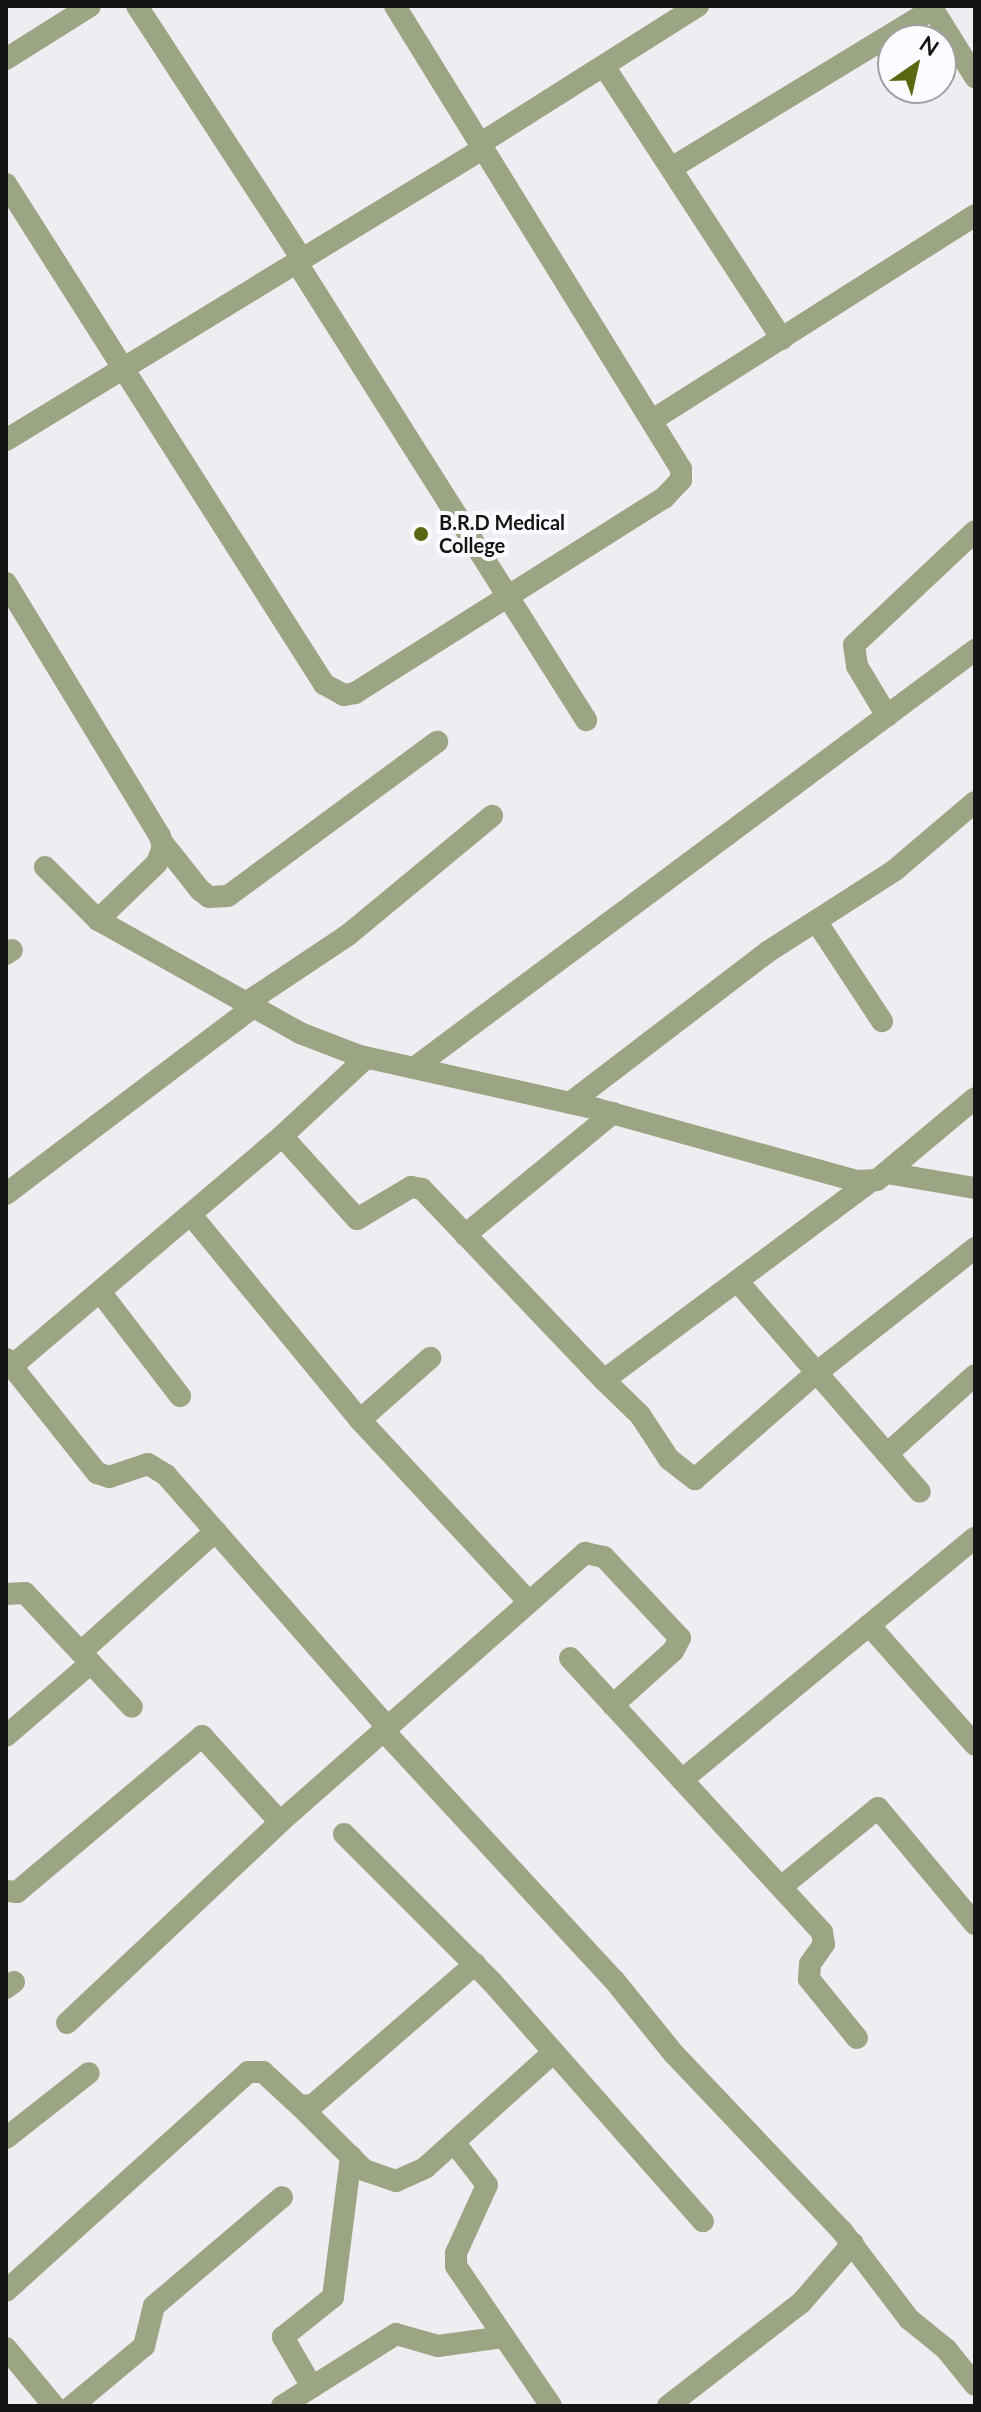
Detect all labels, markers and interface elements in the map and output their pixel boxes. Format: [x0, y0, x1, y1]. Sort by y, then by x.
north arrow [877, 24, 957, 104]
text: N [915, 29, 944, 61]
place label: B.R.D Medical College [439, 510, 565, 557]
marker: B.R.D Medical College [410, 523, 432, 545]

